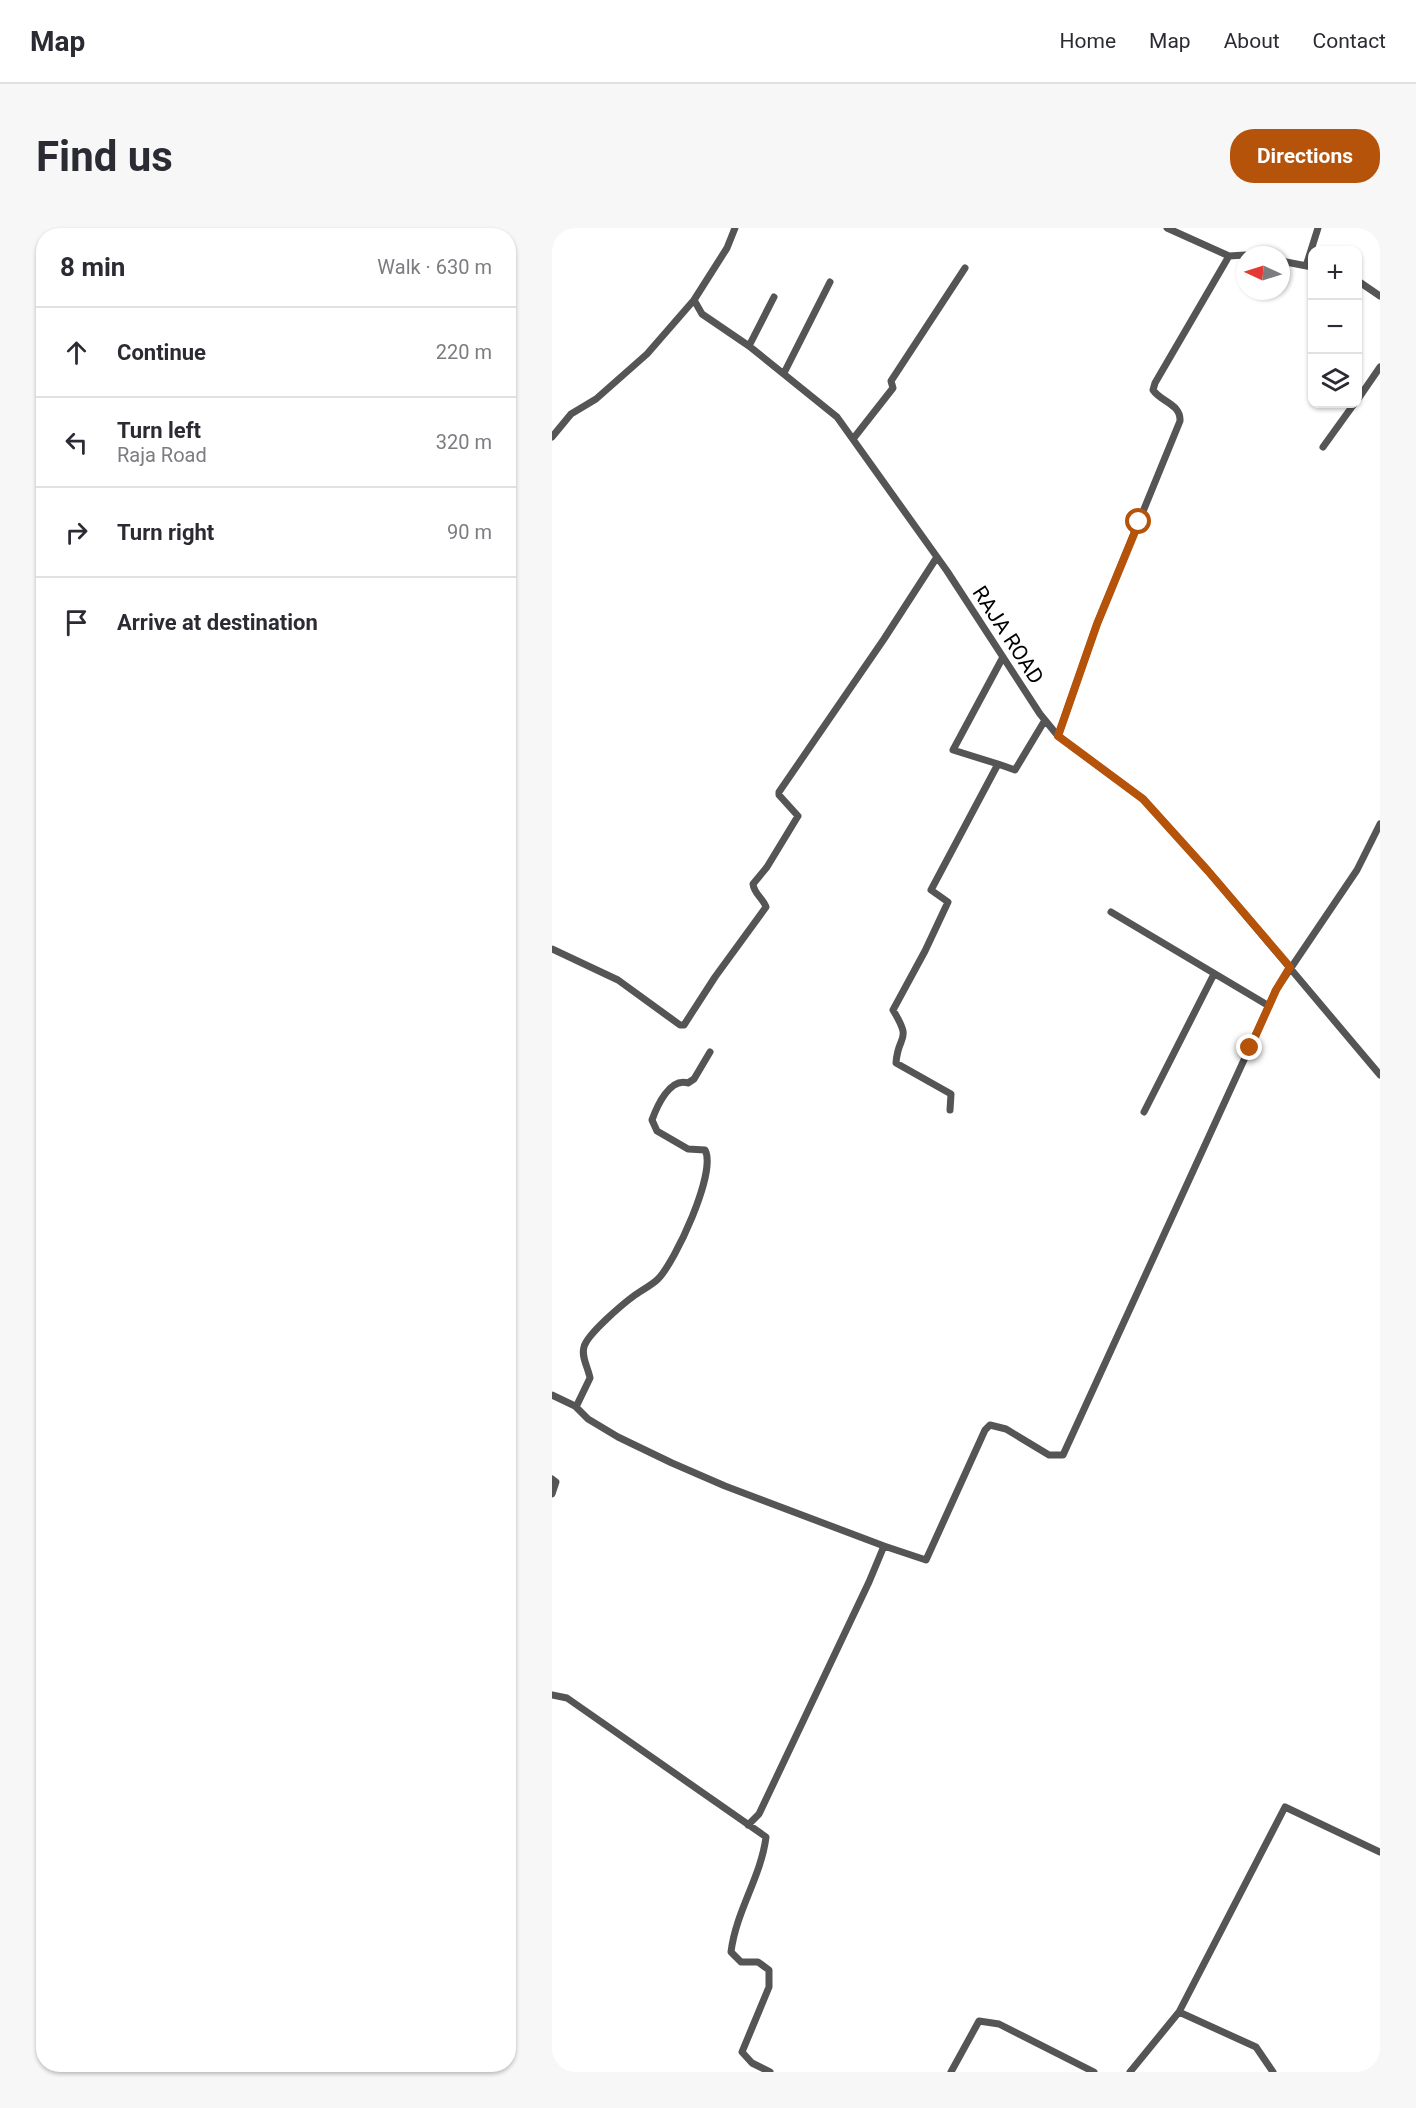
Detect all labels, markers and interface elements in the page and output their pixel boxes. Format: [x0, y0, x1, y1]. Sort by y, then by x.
text: Map [30, 25, 85, 58]
text: Home [1060, 29, 1116, 53]
text: Map [1149, 29, 1191, 53]
text: About [1224, 29, 1280, 53]
text: Contact [1313, 29, 1386, 53]
button: Directions [1230, 129, 1380, 183]
text: Find us [36, 132, 173, 181]
north arrow [1236, 246, 1290, 300]
map controls [1308, 246, 1362, 408]
button: + [1308, 246, 1362, 300]
text: 8 min [60, 252, 125, 282]
text: Walk · 630 m [377, 255, 492, 279]
button: − [1308, 300, 1362, 354]
icon: ahead [60, 336, 93, 369]
text: Continue [117, 340, 206, 365]
text: 220 m [436, 340, 492, 364]
button: layers [1308, 354, 1362, 408]
text: Turn left [117, 418, 201, 443]
icon: left [60, 426, 93, 459]
text: 320 m [436, 430, 492, 454]
text: Raja Road [117, 443, 207, 467]
route start [1125, 508, 1151, 534]
icon: right [60, 516, 93, 549]
text: Turn right [117, 520, 214, 545]
text: 90 m [447, 520, 492, 544]
street label: RAJA ROAD [968, 582, 1048, 688]
icon: arrive [60, 606, 93, 639]
text: Arrive at destination [117, 610, 318, 635]
route end [1236, 1034, 1262, 1060]

